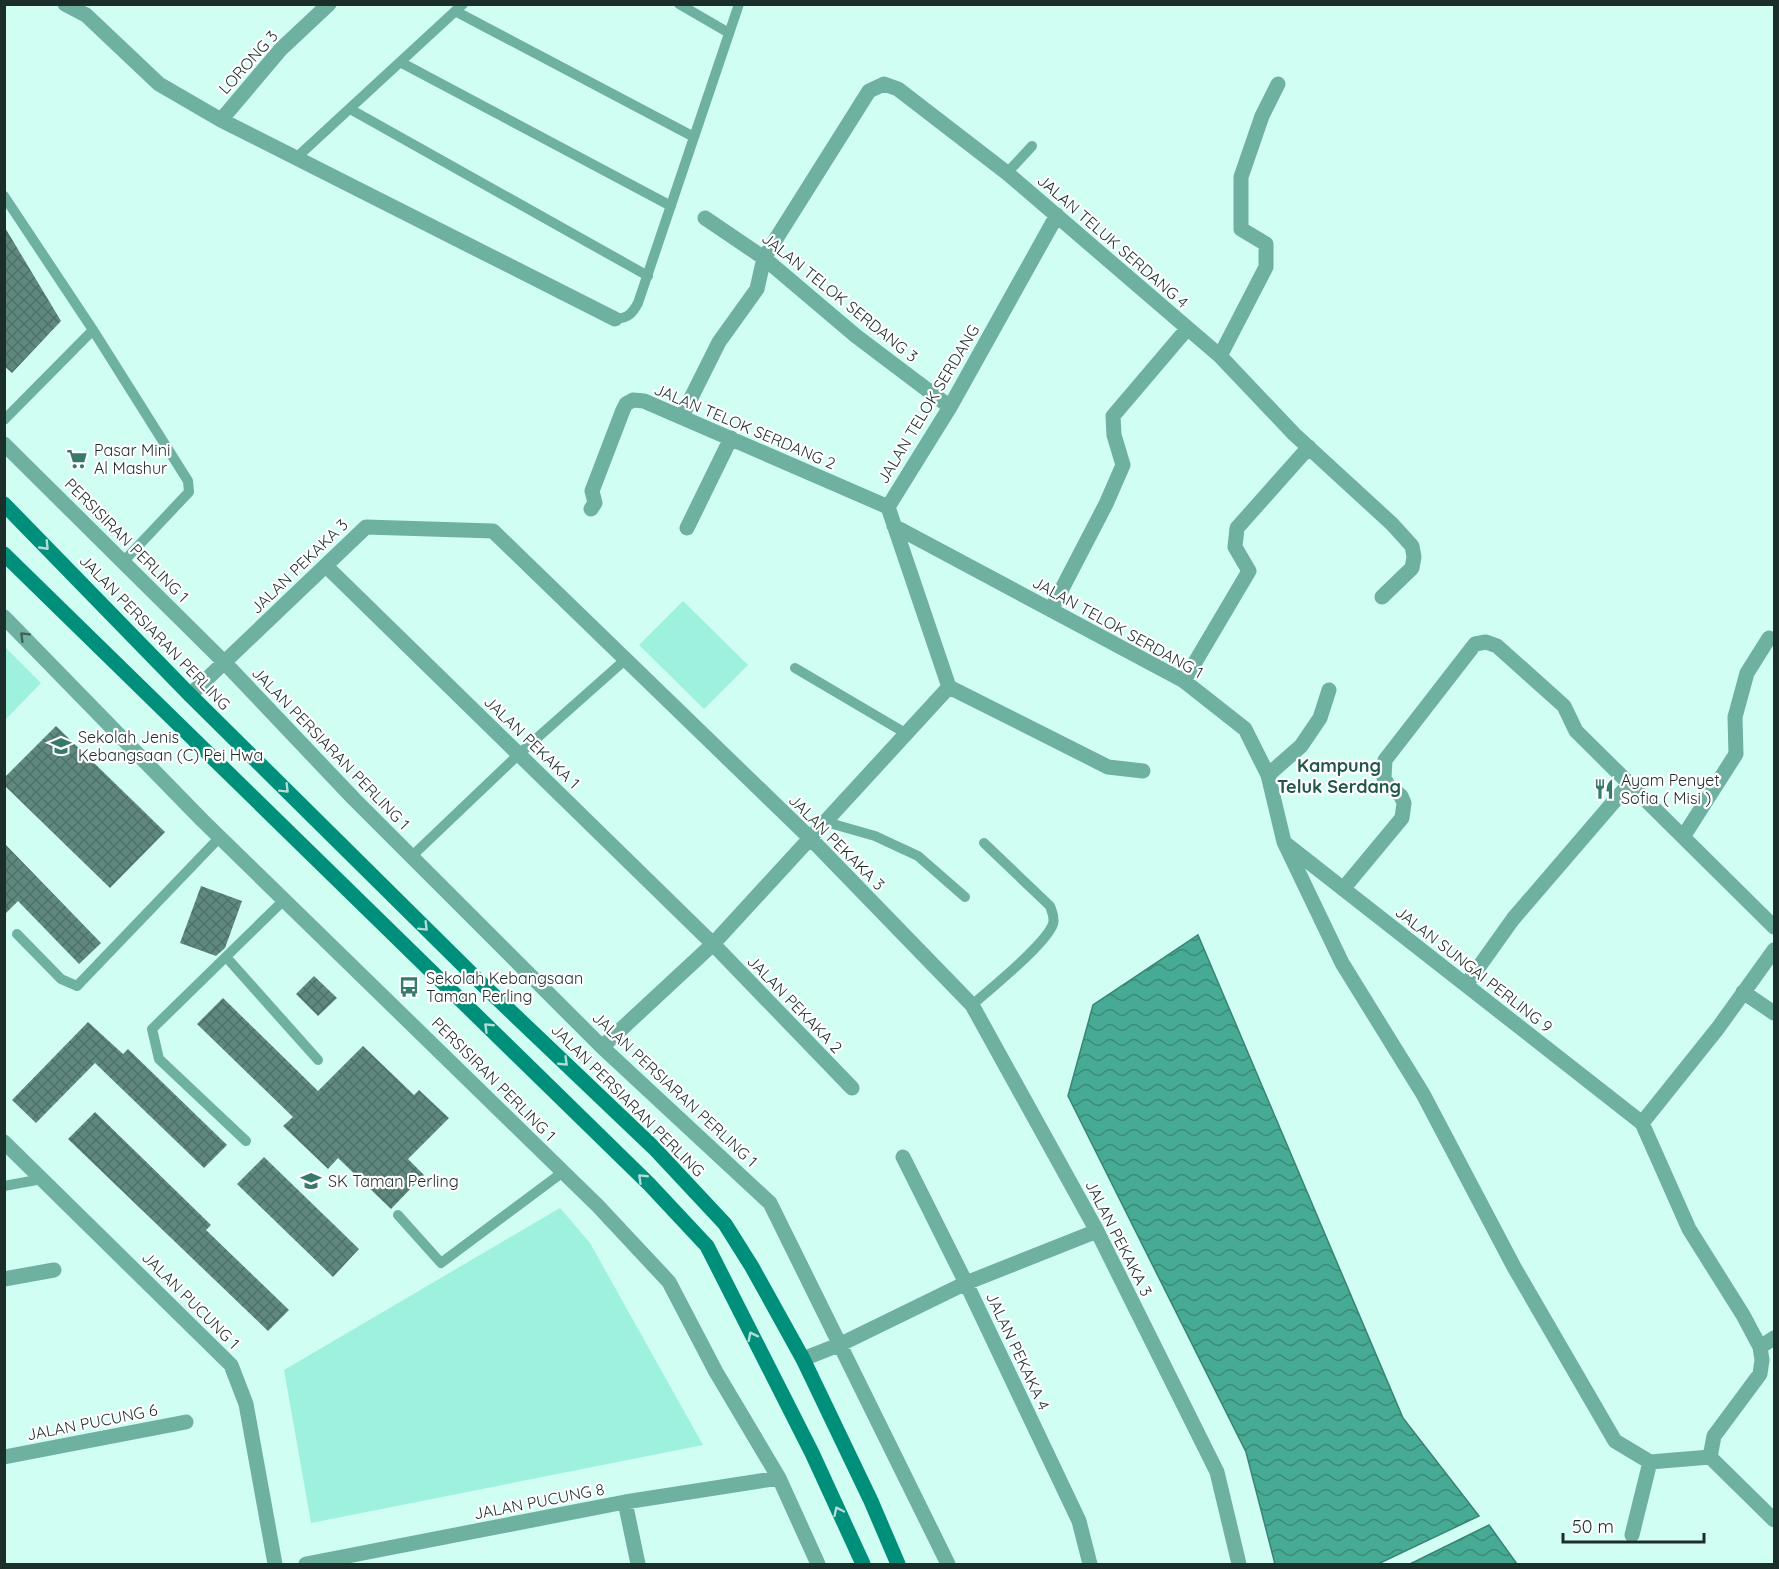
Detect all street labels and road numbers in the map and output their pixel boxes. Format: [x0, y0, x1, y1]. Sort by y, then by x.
street label: LORONG 3 [214, 26, 282, 98]
street label: JALAN TELUK SERDANG 4 [1033, 170, 1193, 312]
street label: JALAN TELOK SERDANG 3 [758, 228, 922, 366]
street label: JALAN TELOK SERDANG [873, 321, 983, 487]
street label: JALAN TELOK SERDANG 2 [651, 379, 839, 473]
street label: PERSISIRAN PERLING 1 [61, 474, 193, 606]
street label: JALAN PEKAKA 3 [246, 514, 352, 618]
street label: JALAN PERSIARAN PERLING [75, 550, 235, 714]
street label: JALAN TELOK SERDANG 1 [1029, 572, 1207, 682]
street label: JALAN PERSIARAN PERLING 1 [248, 662, 414, 834]
street label: JALAN PEKAKA 1 [480, 691, 584, 793]
street label: JALAN PEKAKA 3 [785, 790, 889, 894]
street label: JALAN SUNGAI PERLING 9 [1391, 901, 1557, 1037]
street label: JALAN PEKAKA 2 [743, 951, 847, 1057]
street label: JALAN PERSIARAN PERLING 1 [588, 1007, 762, 1171]
street label: PERSISIRAN PERLING 1 [428, 1013, 560, 1145]
street label: JALAN PERSIARAN PERLING [547, 1019, 709, 1181]
street label: JALAN PEKAKA 3 [1081, 1177, 1157, 1299]
street label: JALAN PUCUNG 1 [138, 1247, 244, 1353]
street label: JALAN PEKAKA 4 [982, 1289, 1054, 1413]
street label: JALAN PUCUNG 6 [25, 1399, 159, 1444]
street label: JALAN PUCUNG 8 [472, 1479, 606, 1523]

